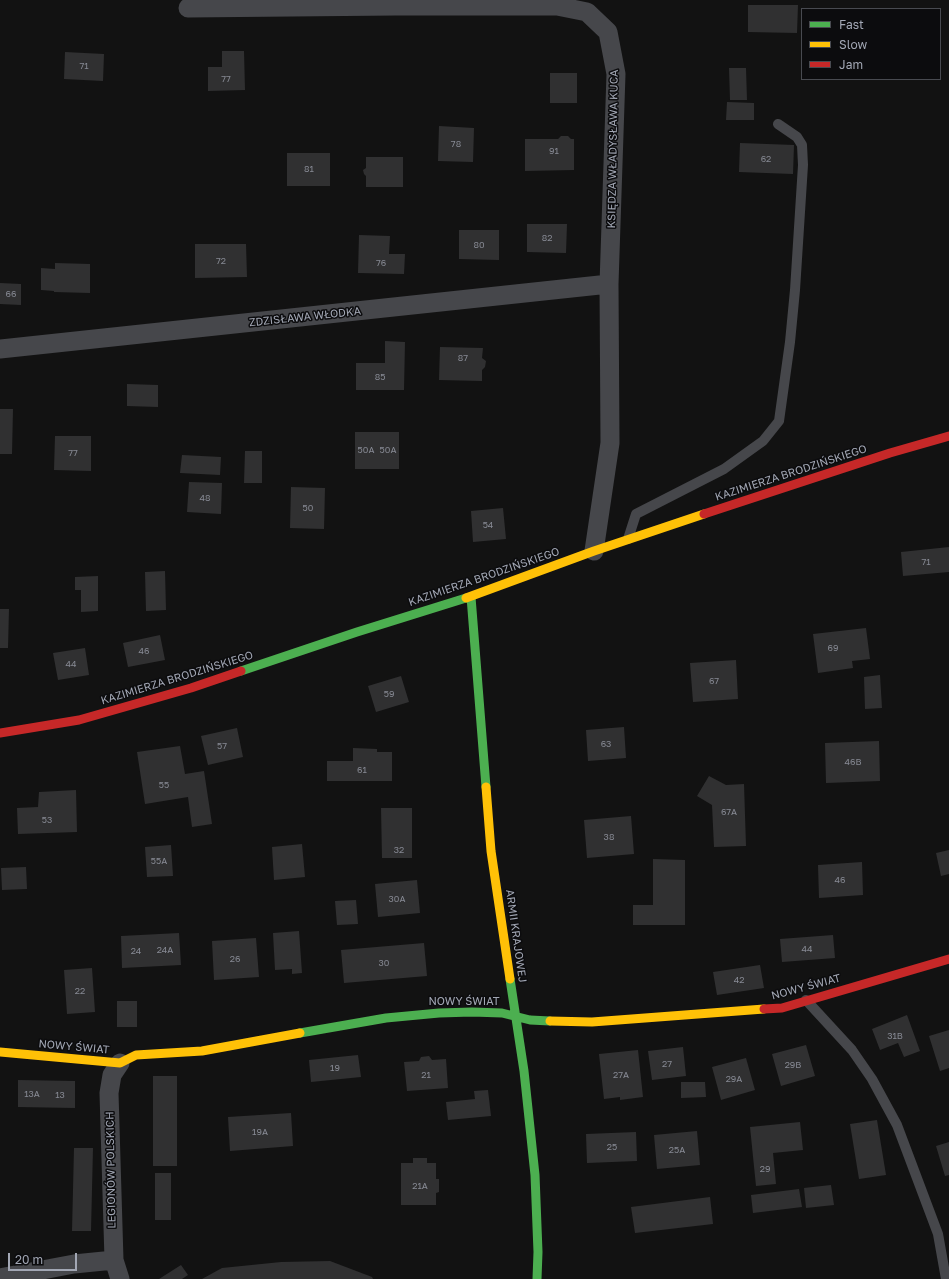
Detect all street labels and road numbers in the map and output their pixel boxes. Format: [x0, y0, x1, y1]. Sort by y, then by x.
street label: KSIĘDZA WŁADYSŁAWA KUCA [605, 70, 621, 228]
street label: ZDZISŁAWA WŁODKA [248, 305, 362, 329]
street label: KAZIMIERZA BRODZIŃSKIEGO [714, 442, 868, 504]
street label: KAZIMIERZA BRODZIŃSKIEGO [407, 545, 561, 609]
street label: KAZIMIERZA BRODZIŃSKIEGO [99, 648, 255, 708]
street label: ARMII KRAJOWEJ [503, 889, 529, 983]
street label: NOWY ŚWIAT [770, 971, 842, 1003]
street label: NOWY ŚWIAT [428, 995, 500, 1009]
street label: NOWY ŚWIAT [38, 1037, 110, 1057]
street label: LEGIONÓW POLSKICH [103, 1111, 119, 1229]

